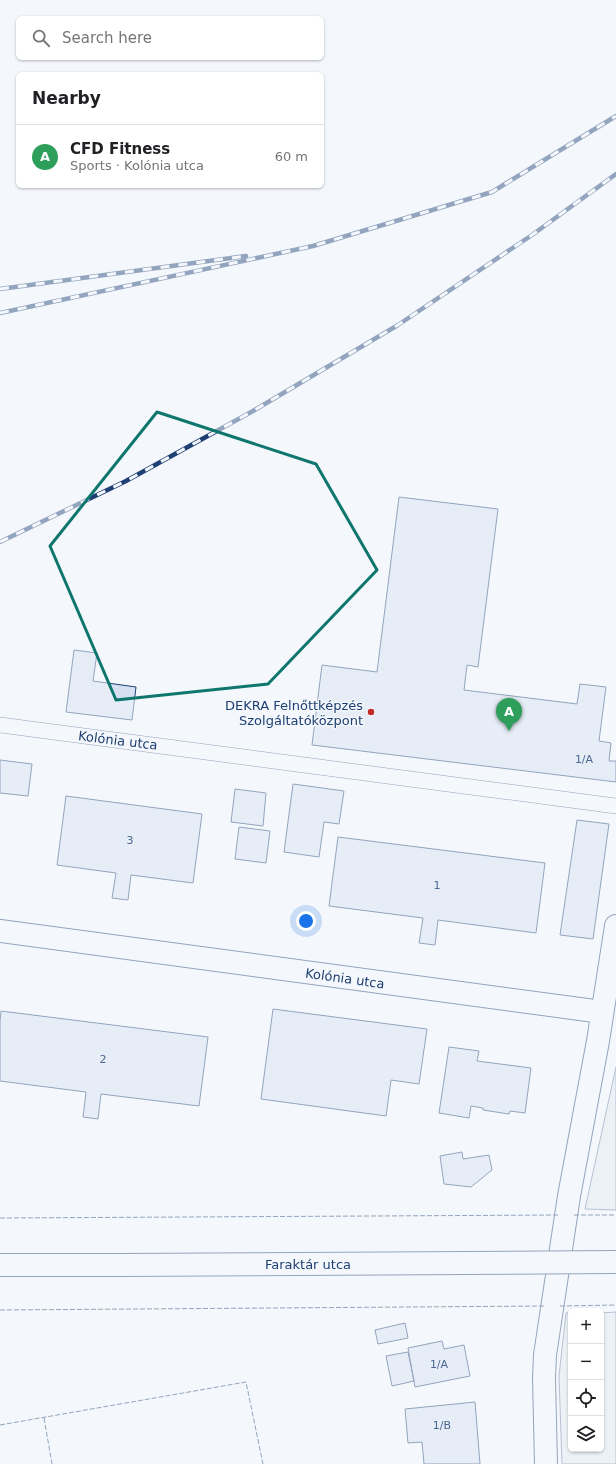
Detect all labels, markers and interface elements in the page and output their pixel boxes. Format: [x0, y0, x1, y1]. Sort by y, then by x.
search box [16, 16, 324, 60]
icon: search [30, 27, 52, 49]
text: Search here [62, 29, 152, 47]
text: Nearby [32, 88, 101, 108]
text: CFD Fitness [70, 140, 170, 158]
text: A [40, 149, 50, 164]
text: 60 m [275, 149, 308, 164]
text: Sports · Kolónia utca [70, 158, 204, 173]
place label: DEKRA Felnőttképzés Szolgáltatóközpont [225, 698, 363, 728]
pin: A [496, 698, 522, 731]
marker: DEKRA Felnőttképzés Szolgáltatóközpont [366, 707, 376, 717]
street label: Kolónia utca [77, 728, 158, 753]
house number: 1/A [575, 753, 594, 766]
house number: 3 [127, 834, 134, 847]
house number: 1 [434, 879, 441, 892]
your location [296, 911, 316, 931]
street label: Kolónia utca [304, 966, 385, 991]
house number: 2 [100, 1053, 107, 1066]
street label: Faraktár utca [265, 1257, 351, 1272]
map controls [568, 1308, 604, 1452]
button: + [568, 1308, 604, 1344]
button: − [568, 1344, 604, 1380]
house number: 1/A [430, 1358, 449, 1371]
button: locate [568, 1380, 604, 1416]
button: layers [568, 1416, 604, 1452]
house number: 1/B [433, 1419, 451, 1432]

